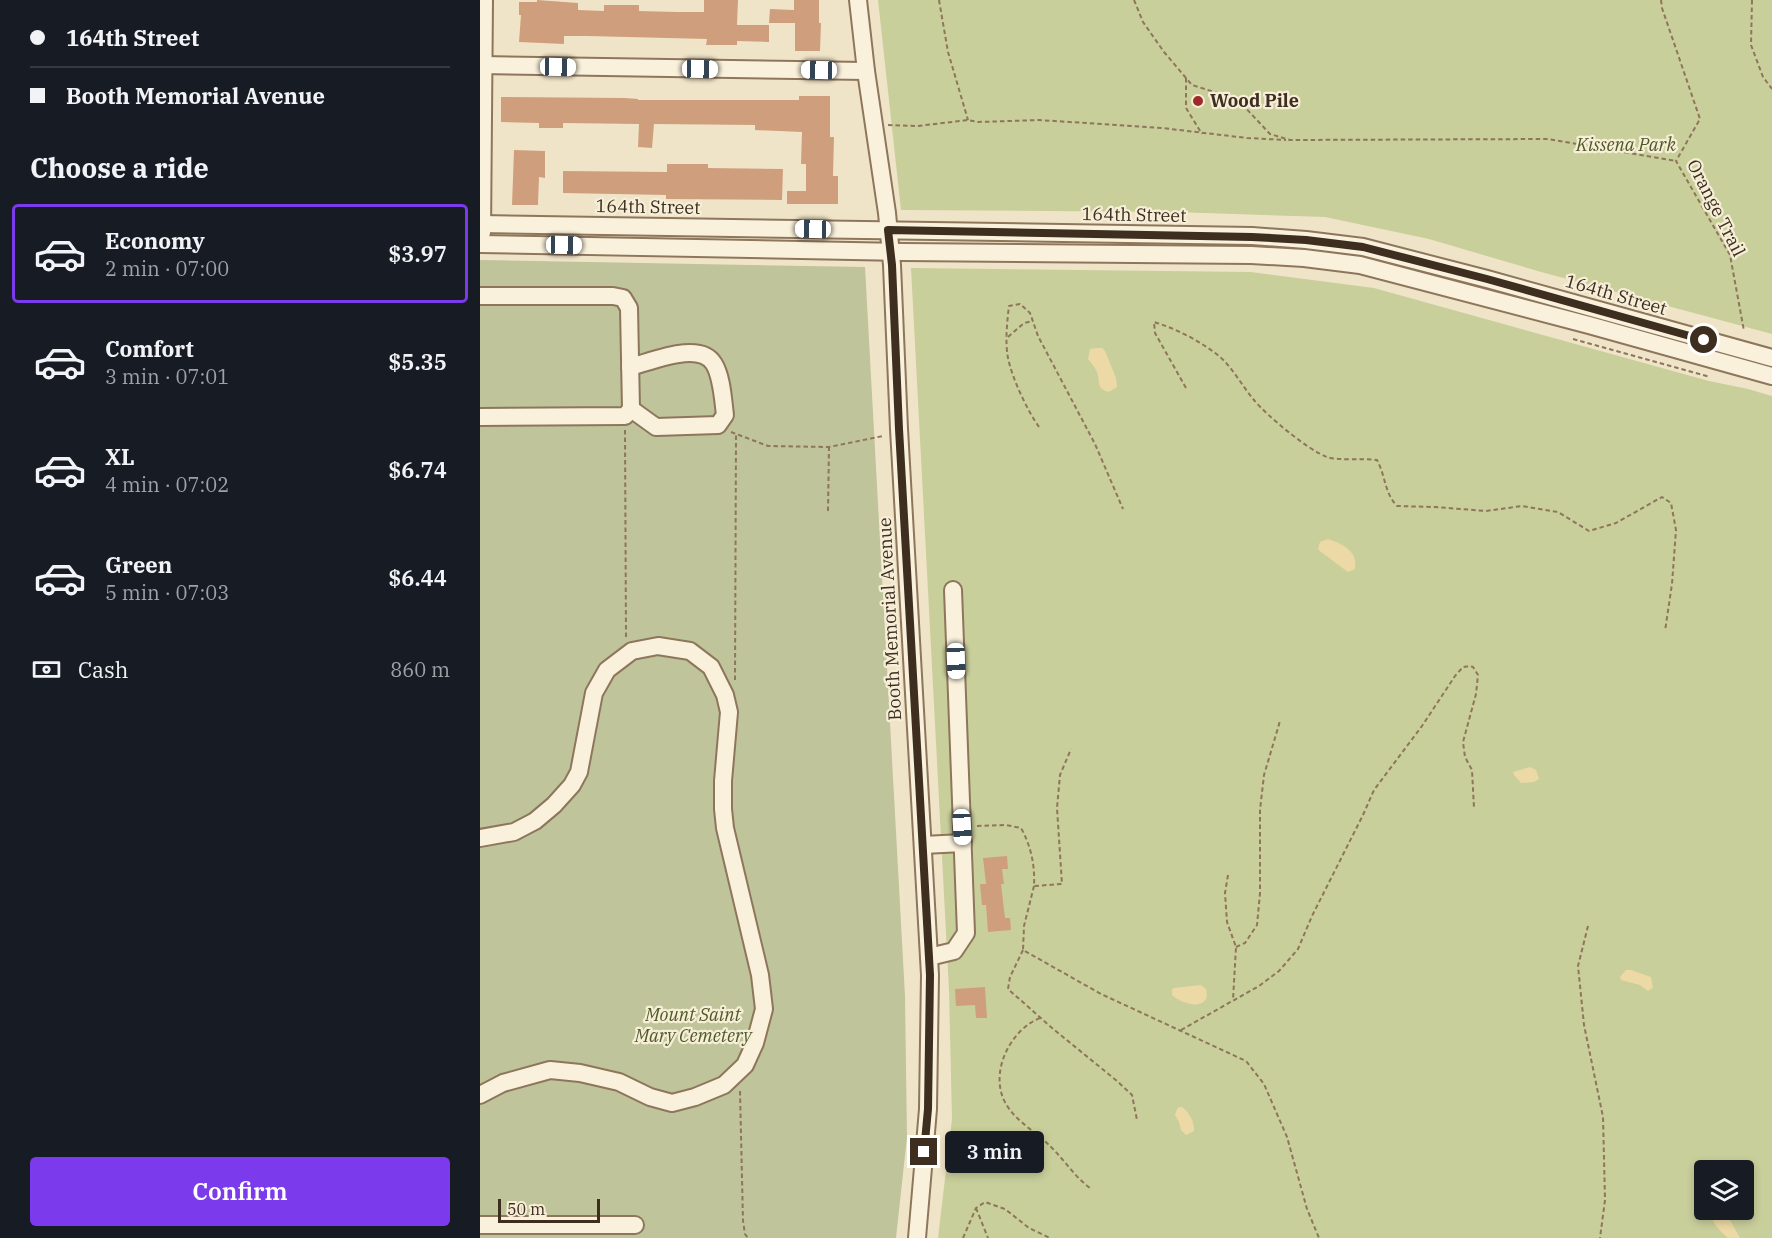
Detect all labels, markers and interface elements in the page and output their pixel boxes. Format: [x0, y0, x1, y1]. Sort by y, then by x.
text: 164th Street [66, 23, 199, 52]
car [540, 58, 576, 76]
car [682, 60, 718, 78]
car [801, 61, 837, 79]
text: Booth Memorial Avenue [66, 81, 325, 110]
place label: Wood Pile [1210, 89, 1299, 112]
marker: Wood Pile [1191, 94, 1205, 108]
park label: Kissena Park [1575, 133, 1676, 156]
text: Choose a ride [30, 150, 209, 185]
street label: Orange Trail [1682, 155, 1751, 260]
street label: 164th Street [595, 194, 701, 219]
street label: 164th Street [1081, 202, 1187, 227]
car [795, 220, 831, 238]
text: Economy [105, 226, 205, 255]
icon: car [33, 227, 87, 281]
car [546, 236, 582, 254]
text: $3.97 [388, 239, 447, 268]
text: 2 min · 07:00 [105, 255, 229, 282]
street label: 164th Street [1563, 269, 1670, 320]
route start [1690, 326, 1717, 353]
text: Comfort [105, 334, 194, 363]
icon: car [33, 335, 87, 389]
text: $5.35 [388, 347, 447, 376]
text: 3 min · 07:01 [105, 363, 229, 390]
text: XL [105, 442, 135, 471]
icon: car [33, 443, 87, 497]
text: $6.74 [388, 455, 447, 484]
text: 4 min · 07:02 [105, 471, 229, 498]
street label: Booth Memorial Avenue [873, 517, 906, 721]
text: Green [105, 550, 172, 579]
icon: car [33, 551, 87, 605]
text: $6.44 [388, 563, 447, 592]
text: 5 min · 07:03 [105, 579, 229, 606]
car [946, 643, 966, 679]
icon: cash [30, 653, 63, 686]
text: Cash [78, 655, 129, 684]
text: 860 m [390, 656, 450, 683]
car [952, 809, 972, 845]
park label: Mount Saint Mary Cemetery [634, 1003, 753, 1047]
callout: 3 min [945, 1131, 1044, 1173]
route end [910, 1138, 937, 1165]
text: 3 min [967, 1138, 1022, 1165]
button: Confirm [30, 1157, 450, 1226]
map controls [1694, 1160, 1754, 1220]
button: layers [1694, 1160, 1754, 1220]
scale bar [498, 1196, 600, 1224]
text: 50 m [507, 1199, 545, 1219]

